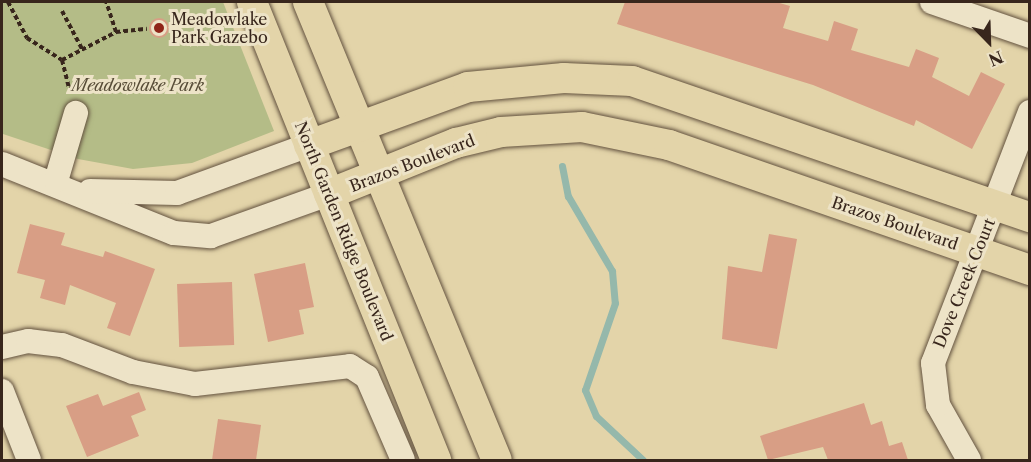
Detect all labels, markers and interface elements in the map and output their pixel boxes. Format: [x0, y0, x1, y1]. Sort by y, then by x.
place label: Meadowlake Park Gazebo [171, 9, 268, 47]
north arrow [959, 12, 1019, 72]
marker: Meadowlake Park Gazebo [152, 21, 166, 35]
text: N [986, 47, 1006, 70]
park label: Meadowlake Park [72, 75, 204, 95]
street label: North Garden Ridge Boulevard [291, 118, 397, 344]
street label: Brazos Boulevard [347, 130, 477, 196]
street label: Brazos Boulevard [829, 192, 961, 254]
street label: Dove Creek Court [929, 215, 999, 351]

